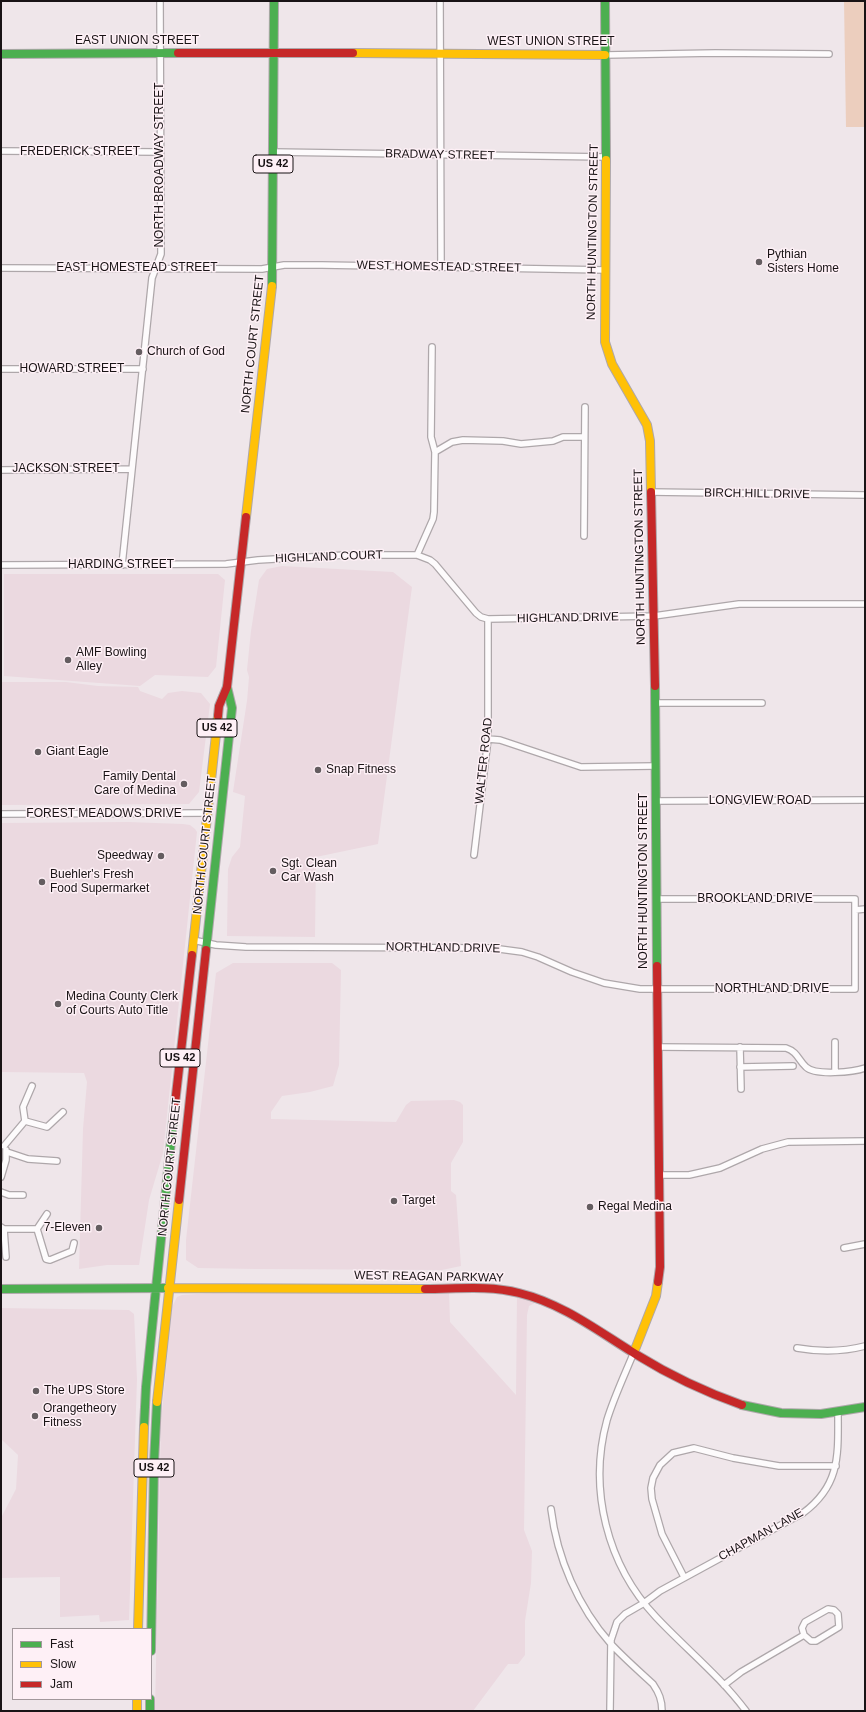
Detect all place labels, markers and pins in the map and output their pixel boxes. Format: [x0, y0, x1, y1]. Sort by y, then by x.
place label: Pythian Sisters Home [767, 248, 839, 276]
marker: Pythian Sisters Home [754, 257, 764, 267]
place label: Church of God [147, 345, 225, 359]
marker: Church of God [134, 347, 144, 357]
place label: AMF Bowling Alley [76, 646, 147, 674]
marker: AMF Bowling Alley [63, 655, 73, 665]
place label: Giant Eagle [46, 745, 109, 759]
marker: Giant Eagle [33, 747, 43, 757]
place label: Snap Fitness [326, 763, 396, 777]
marker: Snap Fitness [313, 765, 323, 775]
place label: Family Dental Care of Medina [94, 770, 176, 798]
marker: Family Dental Care of Medina [179, 779, 189, 789]
place label: Speedway [97, 849, 153, 863]
marker: Speedway [156, 851, 166, 861]
place label: Sgt. Clean Car Wash [281, 857, 337, 885]
marker: Sgt. Clean Car Wash [268, 866, 278, 876]
place label: Buehler's Fresh Food Supermarket [50, 868, 149, 896]
marker: Buehler's Fresh Food Supermarket [37, 877, 47, 887]
place label: Medina County Clerk of Courts Auto Title [66, 990, 178, 1018]
marker: Medina County Clerk of Courts Auto Title [53, 999, 63, 1009]
place label: Target [402, 1194, 435, 1208]
marker: Target [389, 1196, 399, 1206]
place label: Regal Medina [598, 1200, 672, 1214]
marker: Regal Medina [585, 1202, 595, 1212]
place label: 7-Eleven [44, 1221, 91, 1235]
marker: 7-Eleven [94, 1223, 104, 1233]
place label: The UPS Store [44, 1384, 125, 1398]
marker: The UPS Store [31, 1386, 41, 1396]
place label: Orangetheory Fitness [43, 1402, 116, 1430]
marker: Orangetheory Fitness [30, 1411, 40, 1421]

